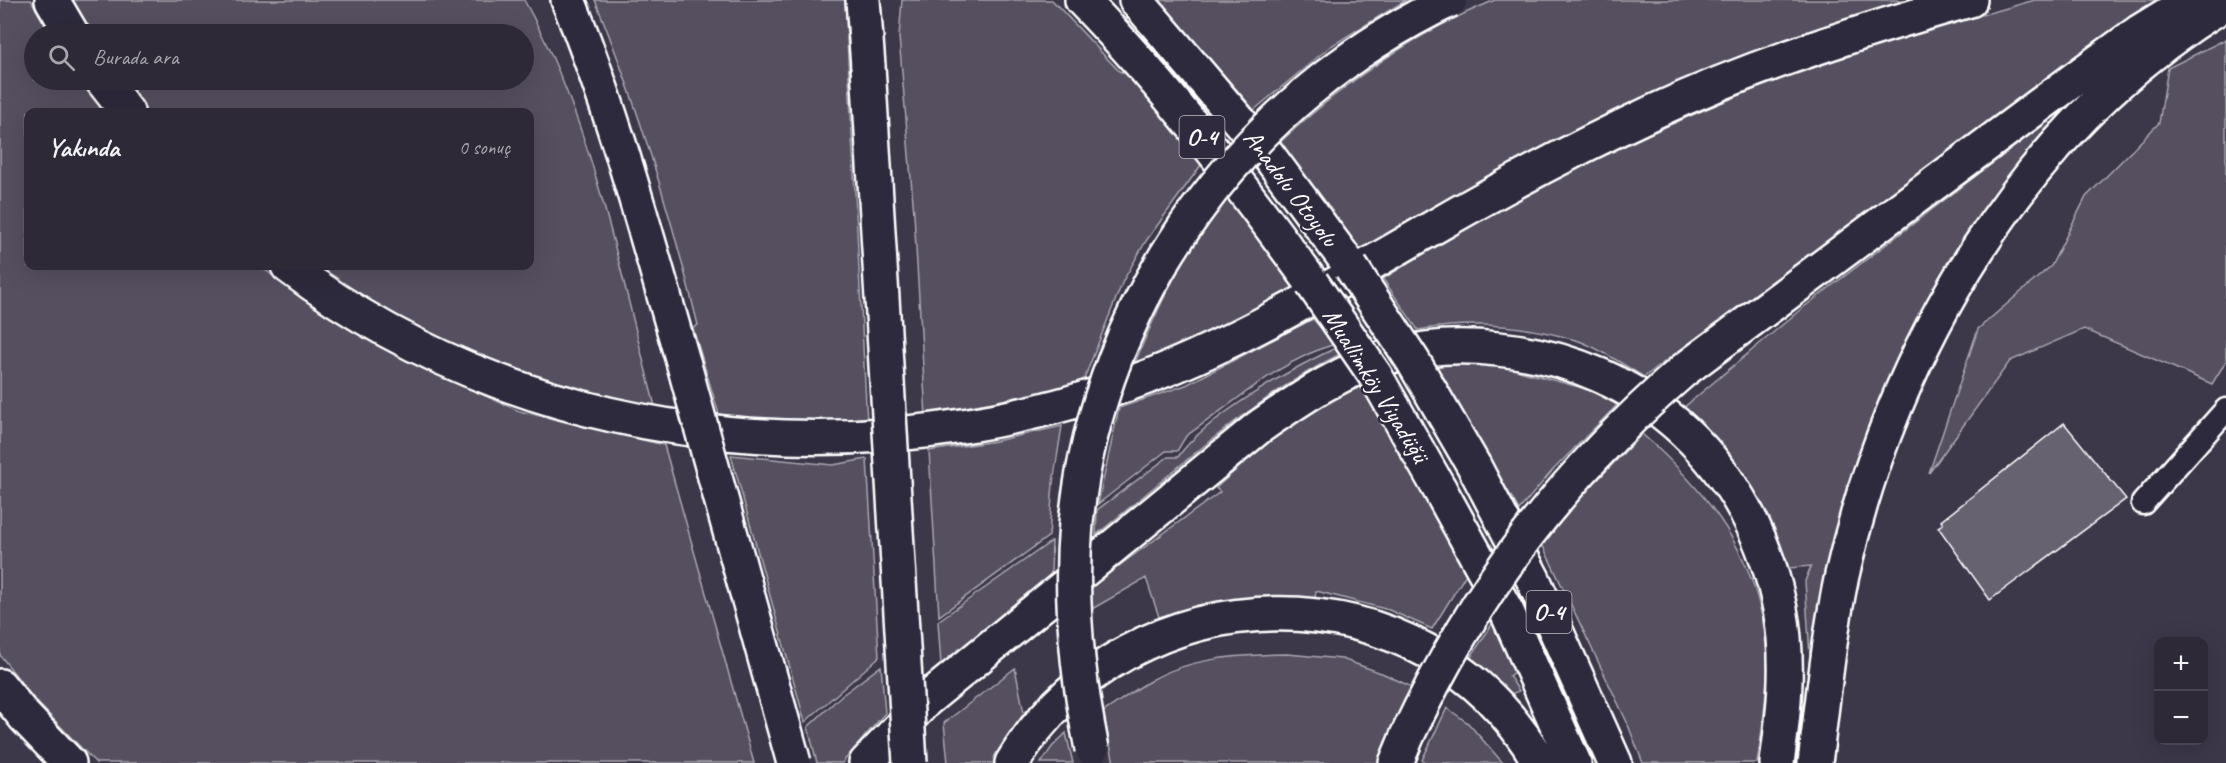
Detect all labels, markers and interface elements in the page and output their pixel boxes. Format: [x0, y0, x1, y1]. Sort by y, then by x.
search box [24, 24, 534, 90]
icon: search [45, 41, 78, 74]
text: Burada ara [93, 43, 179, 71]
road number: O-4 [1180, 116, 1224, 158]
street label: Anadolu Otoyolu [1236, 123, 1347, 254]
text: Yakında [48, 131, 119, 164]
text: 0 sonuç [459, 135, 510, 160]
street label: Muallimköy Viyadüğü [1315, 302, 1438, 471]
road number: O-4 [1526, 591, 1572, 633]
map controls [2154, 637, 2208, 745]
button: + [2154, 637, 2208, 691]
button: − [2154, 691, 2208, 745]

